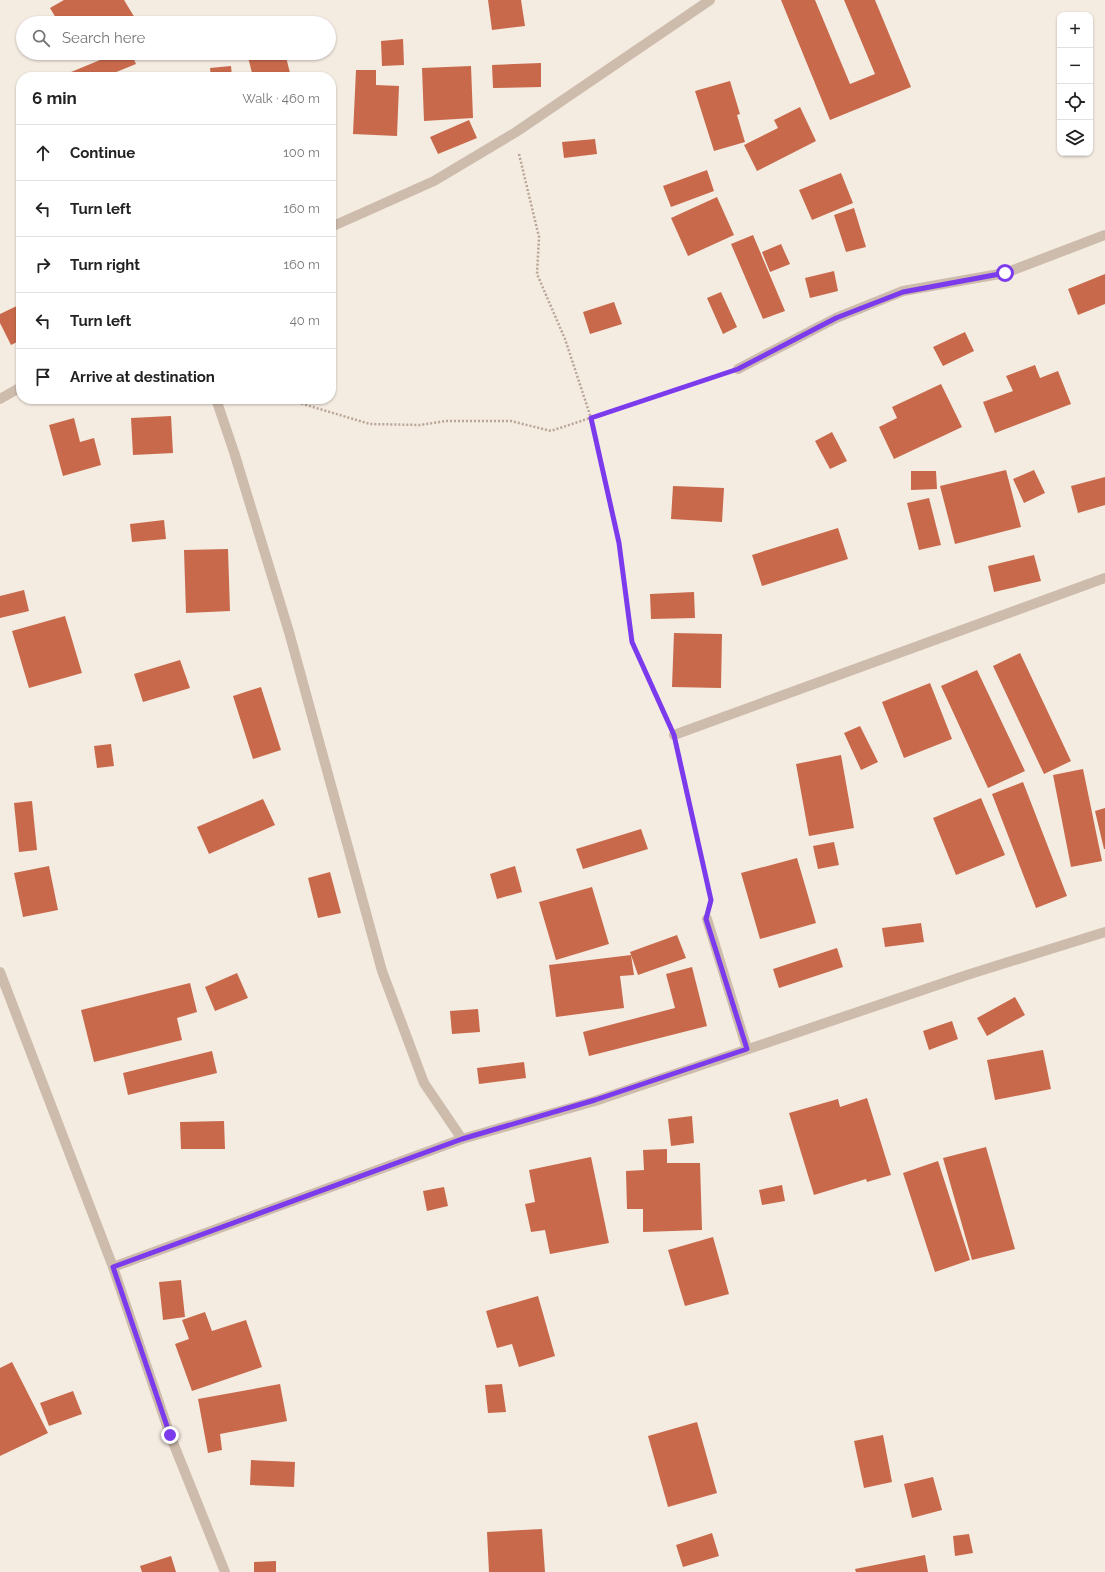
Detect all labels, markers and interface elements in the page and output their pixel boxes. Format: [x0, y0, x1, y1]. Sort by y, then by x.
map controls [1057, 12, 1093, 156]
button: + [1057, 12, 1093, 48]
search box [16, 16, 336, 60]
icon: search [30, 27, 52, 49]
text: Search here [62, 29, 145, 47]
button: − [1057, 48, 1093, 84]
button: locate [1057, 84, 1093, 120]
text: 6 min [32, 88, 77, 108]
text: Walk · 460 m [242, 91, 320, 106]
button: layers [1057, 120, 1093, 156]
icon: ahead [32, 142, 54, 164]
text: Continue [70, 144, 135, 162]
text: 100 m [283, 145, 320, 160]
icon: left [32, 198, 54, 220]
text: Turn left [70, 200, 131, 218]
text: 160 m [283, 201, 320, 216]
icon: right [32, 254, 54, 276]
text: Turn right [70, 256, 140, 274]
text: 160 m [283, 257, 320, 272]
route start [996, 264, 1014, 282]
icon: left [32, 310, 54, 332]
text: Turn left [70, 312, 131, 330]
text: 40 m [290, 313, 320, 328]
icon: arrive [32, 366, 54, 388]
text: Arrive at destination [70, 368, 215, 386]
route end [161, 1426, 179, 1444]

